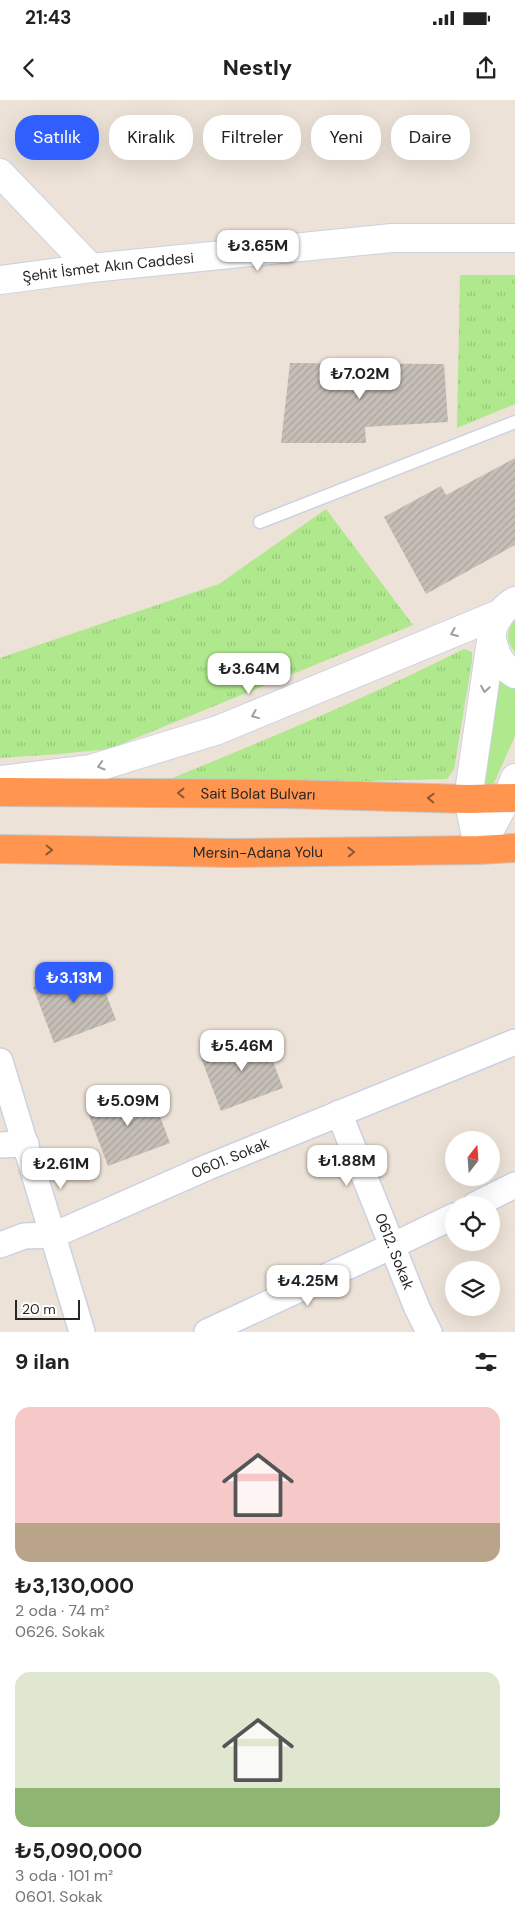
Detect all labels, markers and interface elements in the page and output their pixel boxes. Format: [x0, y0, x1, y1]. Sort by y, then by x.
text: 21:43 [25, 5, 72, 30]
text: Nestly [223, 53, 292, 82]
icon: back [15, 54, 43, 82]
icon: share [472, 54, 500, 82]
chip: Satılık [15, 115, 99, 160]
chip: Kiralık [109, 115, 193, 160]
chip: Filtreler [203, 115, 301, 160]
chip: Yeni [311, 115, 381, 160]
chip: Daire [391, 115, 470, 160]
pin: ₺3.65M [217, 230, 299, 272]
text: ₺3.65M [228, 235, 288, 256]
street label: Şehit İsmet Akın Caddesi [21, 248, 195, 287]
pin: ₺7.02M [319, 358, 401, 400]
text: ₺7.02M [331, 363, 389, 384]
one-way arrow [450, 626, 459, 637]
pin: ₺3.64M [208, 652, 290, 695]
text: ₺3.64M [218, 658, 280, 679]
one-way arrow [480, 684, 490, 693]
one-way arrow [251, 709, 260, 719]
one-way arrow [98, 760, 106, 770]
street label: Sait Bolat Bulvarı [200, 783, 316, 805]
one-way arrow [177, 788, 185, 798]
one-way arrow [427, 793, 435, 803]
street label: Mersin-Adana Yolu [193, 842, 323, 863]
one-way arrow [45, 844, 53, 855]
one-way arrow [348, 847, 355, 857]
pin: ₺3.13M [33, 962, 115, 1004]
text: ₺3.13M [46, 967, 102, 988]
pin: ₺5.46M [201, 1030, 283, 1072]
text: ₺5.46M [211, 1035, 273, 1056]
pin: ₺5.09M [87, 1084, 169, 1127]
text: ₺5.09M [97, 1090, 159, 1111]
north arrow [445, 1131, 500, 1186]
map controls [445, 1131, 500, 1316]
street label: 0601. Sokak [188, 1133, 273, 1183]
pin: ₺1.88M [306, 1144, 388, 1187]
pin: ₺2.61M [20, 1148, 102, 1190]
text: ₺1.88M [318, 1150, 376, 1171]
text: ₺2.61M [33, 1153, 89, 1174]
button: locate [445, 1196, 500, 1251]
street label: 0612. Sokak [370, 1210, 419, 1293]
button: layers [445, 1261, 500, 1316]
pin: ₺4.25M [267, 1264, 349, 1307]
text: ₺4.25M [277, 1270, 339, 1291]
scale bar [15, 1297, 80, 1320]
text: 20 m [22, 1300, 56, 1318]
text: 9 ilan [15, 1348, 70, 1376]
icon: filters [472, 1348, 500, 1376]
icon: home [213, 1440, 303, 1530]
text: ₺3,130,000 [15, 1572, 134, 1600]
text: 2 oda · 74 m² [15, 1600, 109, 1621]
text: 0626. Sokak [15, 1621, 105, 1642]
icon: home [213, 1705, 303, 1795]
text: ₺5,090,000 [15, 1837, 142, 1865]
text: 3 oda · 101 m² [15, 1865, 113, 1886]
text: 0601. Sokak [15, 1886, 103, 1907]

